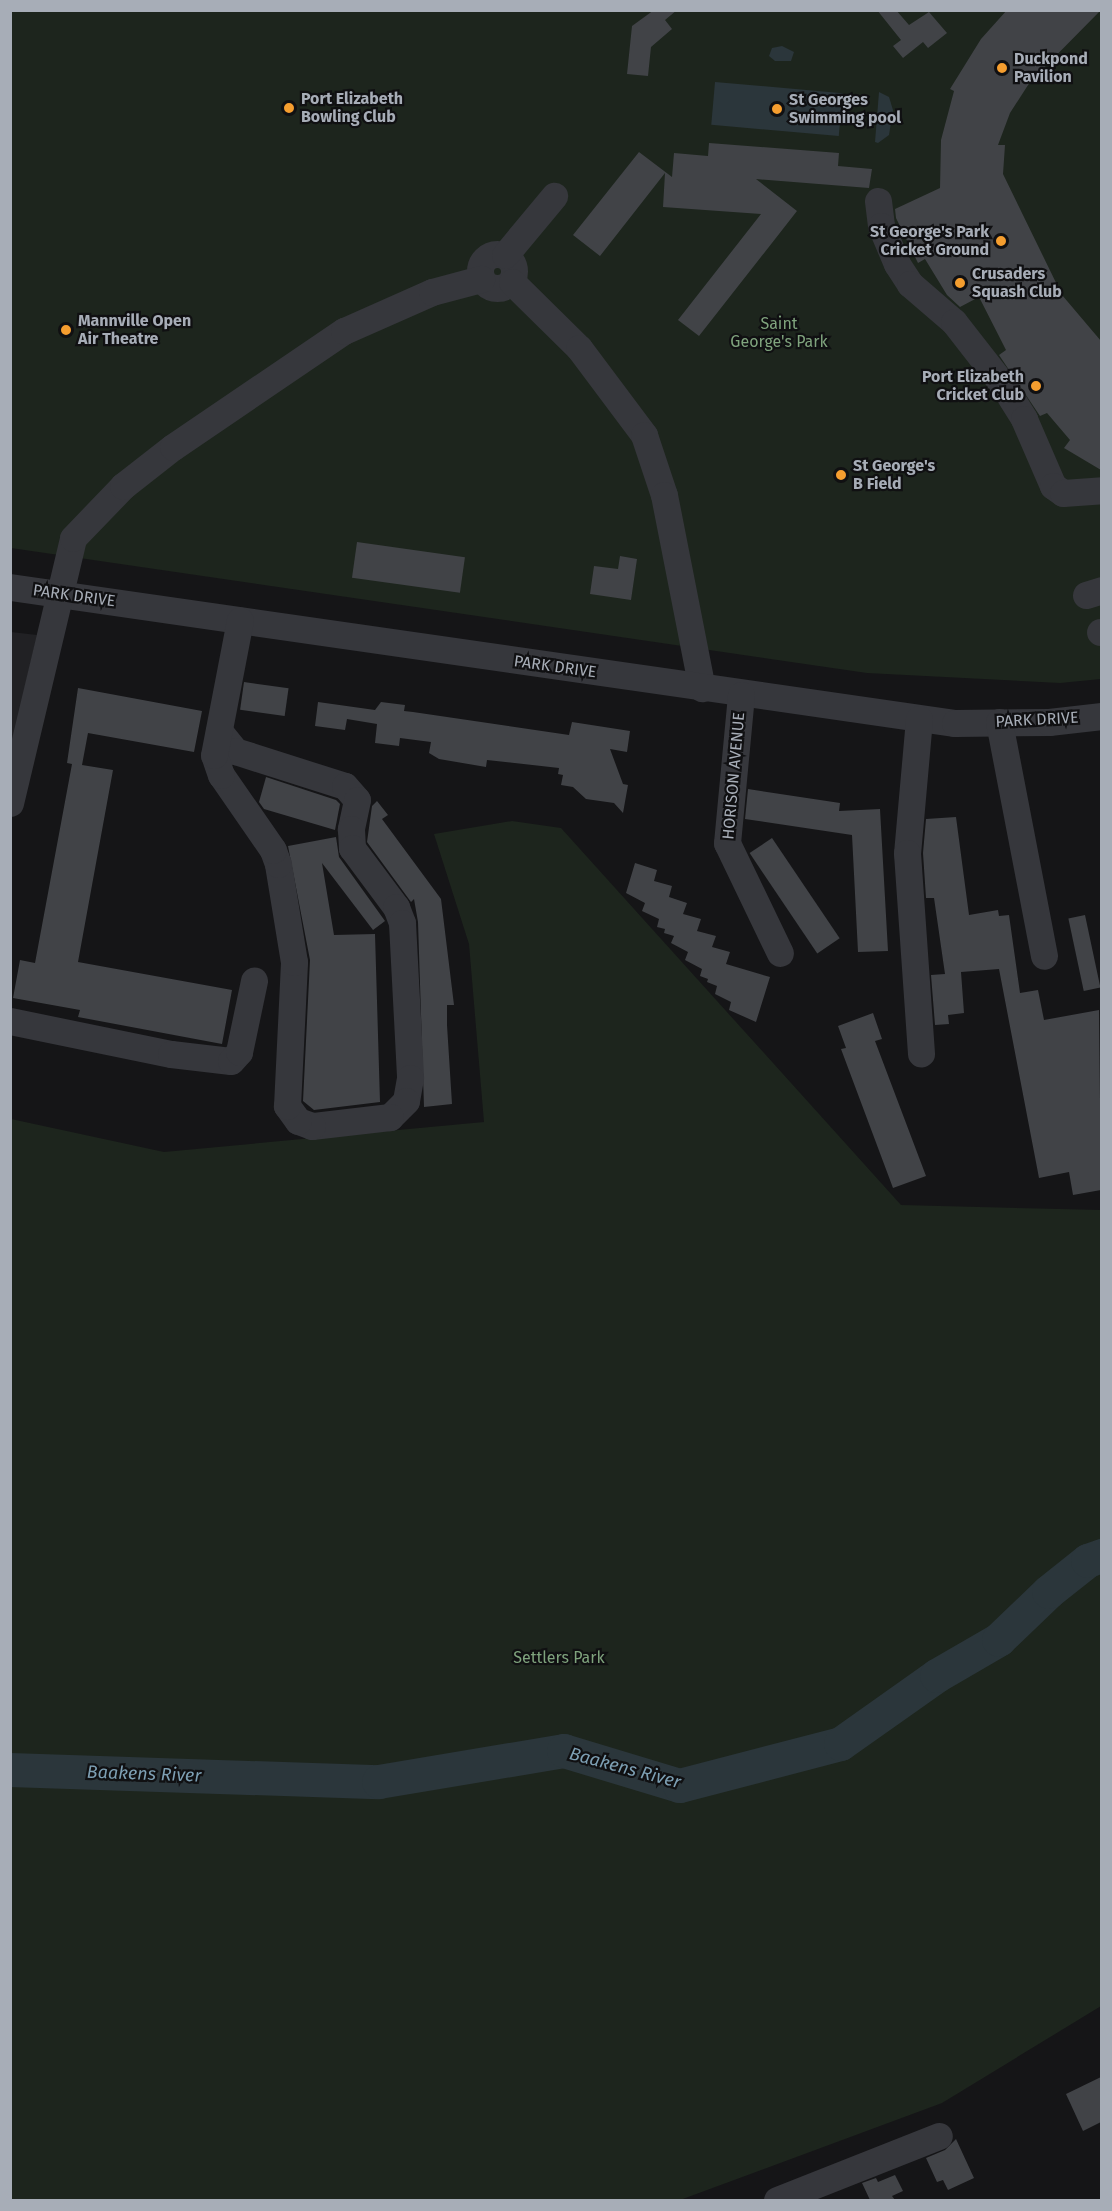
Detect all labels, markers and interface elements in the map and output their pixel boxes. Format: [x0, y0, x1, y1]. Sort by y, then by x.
place label: Duckpond Pavilion [1014, 49, 1088, 87]
marker: Duckpond Pavilion [995, 61, 1009, 75]
place label: Port Elizabeth Bowling Club [301, 89, 403, 127]
place label: St Georges Swimming pool [789, 90, 901, 128]
marker: Port Elizabeth Bowling Club [282, 101, 296, 115]
marker: St Georges Swimming pool [770, 102, 784, 116]
place label: St George's Park Cricket Ground [870, 222, 989, 260]
marker: St George's Park Cricket Ground [994, 234, 1008, 248]
place label: Crusaders Squash Club [972, 264, 1062, 302]
marker: Crusaders Squash Club [953, 276, 967, 290]
place label: Mannville Open Air Theatre [78, 311, 191, 349]
park label: Saint George's Park [730, 314, 828, 352]
marker: Mannville Open Air Theatre [59, 323, 73, 337]
place label: Port Elizabeth Cricket Club [922, 367, 1024, 405]
marker: Port Elizabeth Cricket Club [1029, 379, 1043, 393]
place label: St George's B Field [853, 456, 935, 494]
marker: St George's B Field [834, 468, 848, 482]
street label: PARK DRIVE [32, 581, 116, 611]
street label: PARK DRIVE [513, 652, 597, 682]
street label: PARK DRIVE [995, 708, 1079, 732]
street label: HORISON AVENUE [719, 712, 749, 840]
park label: Settlers Park [513, 1648, 605, 1668]
water label: Baakens River [567, 1743, 683, 1793]
water label: Baakens River [86, 1761, 202, 1787]

